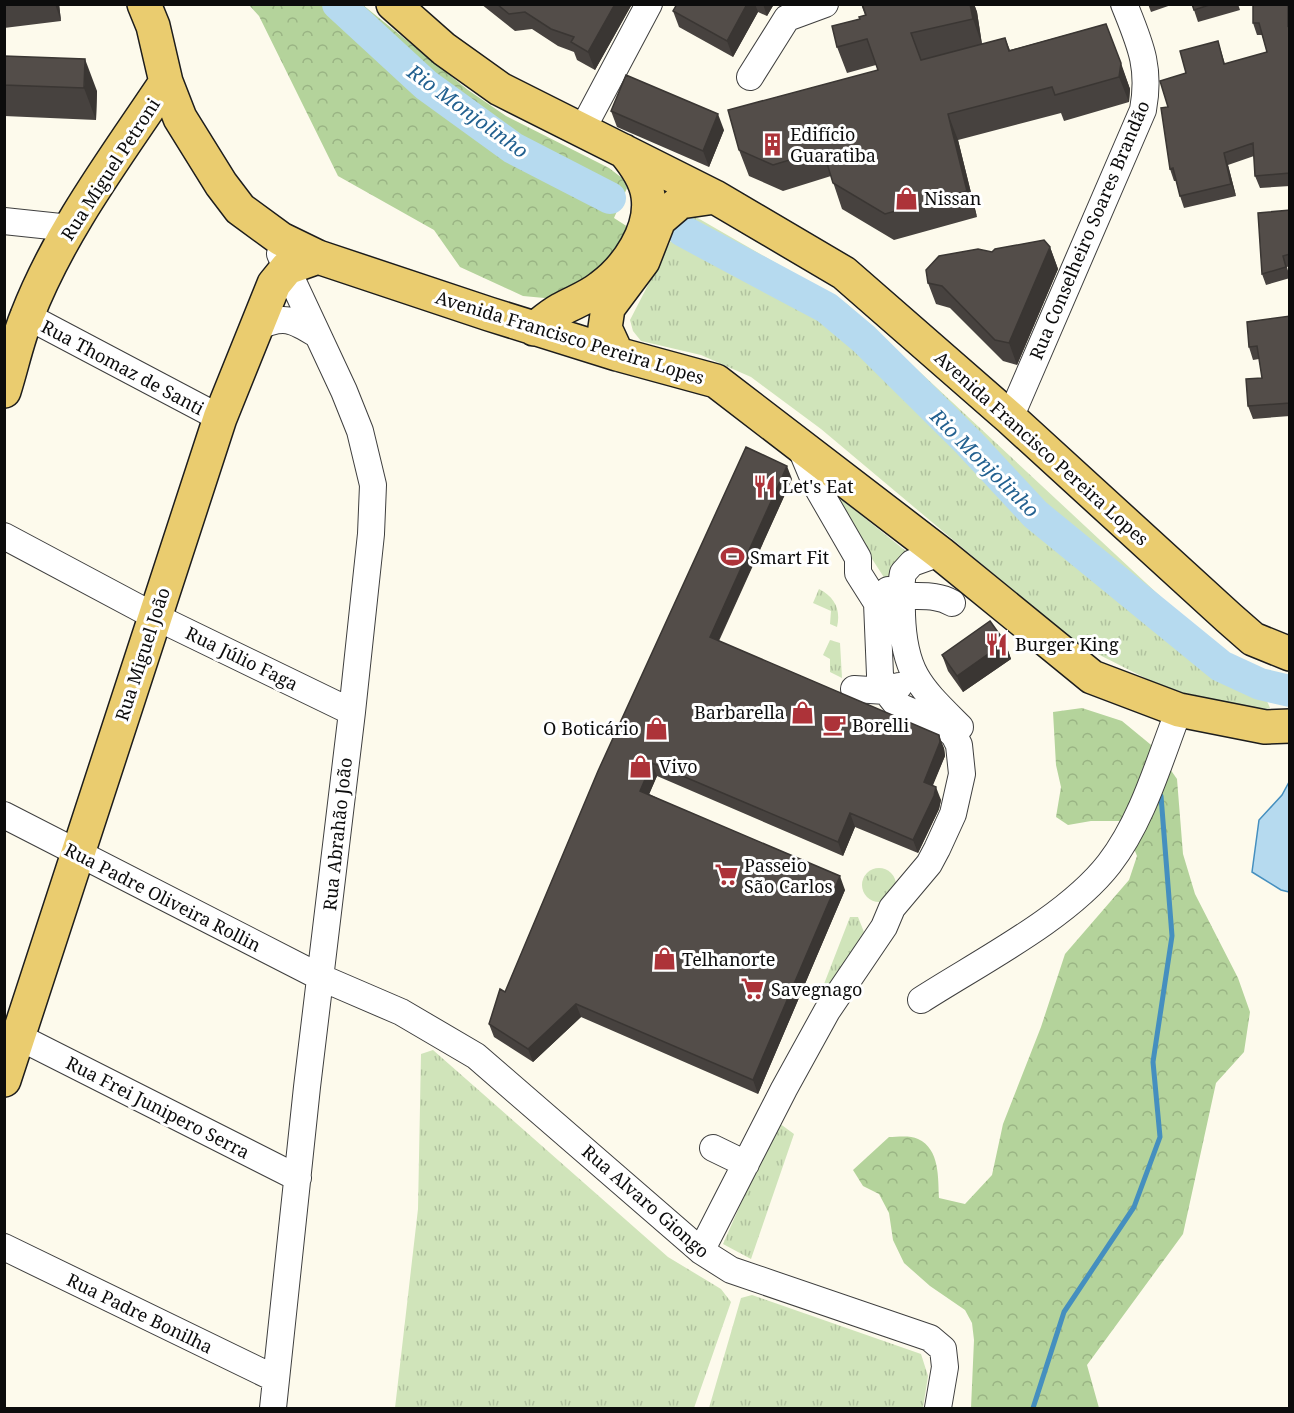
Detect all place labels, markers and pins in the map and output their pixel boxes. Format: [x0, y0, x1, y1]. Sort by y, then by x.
place label: Edifício Guaratiba [790, 122, 876, 167]
building icon: Edifício Guaratiba [759, 131, 785, 157]
shop icon: Nissan [893, 185, 919, 211]
place label: Nissan [924, 186, 982, 210]
restaurant icon: Let's Eat [751, 473, 777, 499]
place label: Let's Eat [782, 474, 854, 498]
sports icon: Smart Fit [719, 544, 745, 570]
place label: Smart Fit [750, 545, 829, 569]
restaurant icon: Burger King [984, 631, 1010, 657]
place label: Burger King [1015, 632, 1119, 656]
shop icon: Barbarella [790, 699, 816, 725]
place label: Barbarella [694, 700, 785, 724]
cafe icon: Borelli [821, 712, 847, 738]
place label: Borelli [852, 713, 909, 737]
shop icon: O Boticário [644, 715, 670, 741]
place label: O Boticário [543, 716, 639, 740]
shop icon: Vivo [628, 753, 654, 779]
place label: Vivo [659, 754, 698, 778]
place label: Passeio São Carlos [744, 853, 833, 898]
supermarket icon: Passeio São Carlos [713, 862, 739, 888]
shop icon: Telhanorte [651, 946, 677, 972]
place label: Telhanorte [682, 947, 775, 971]
supermarket icon: Savegnago [740, 976, 766, 1002]
place label: Savegnago [771, 977, 862, 1001]

